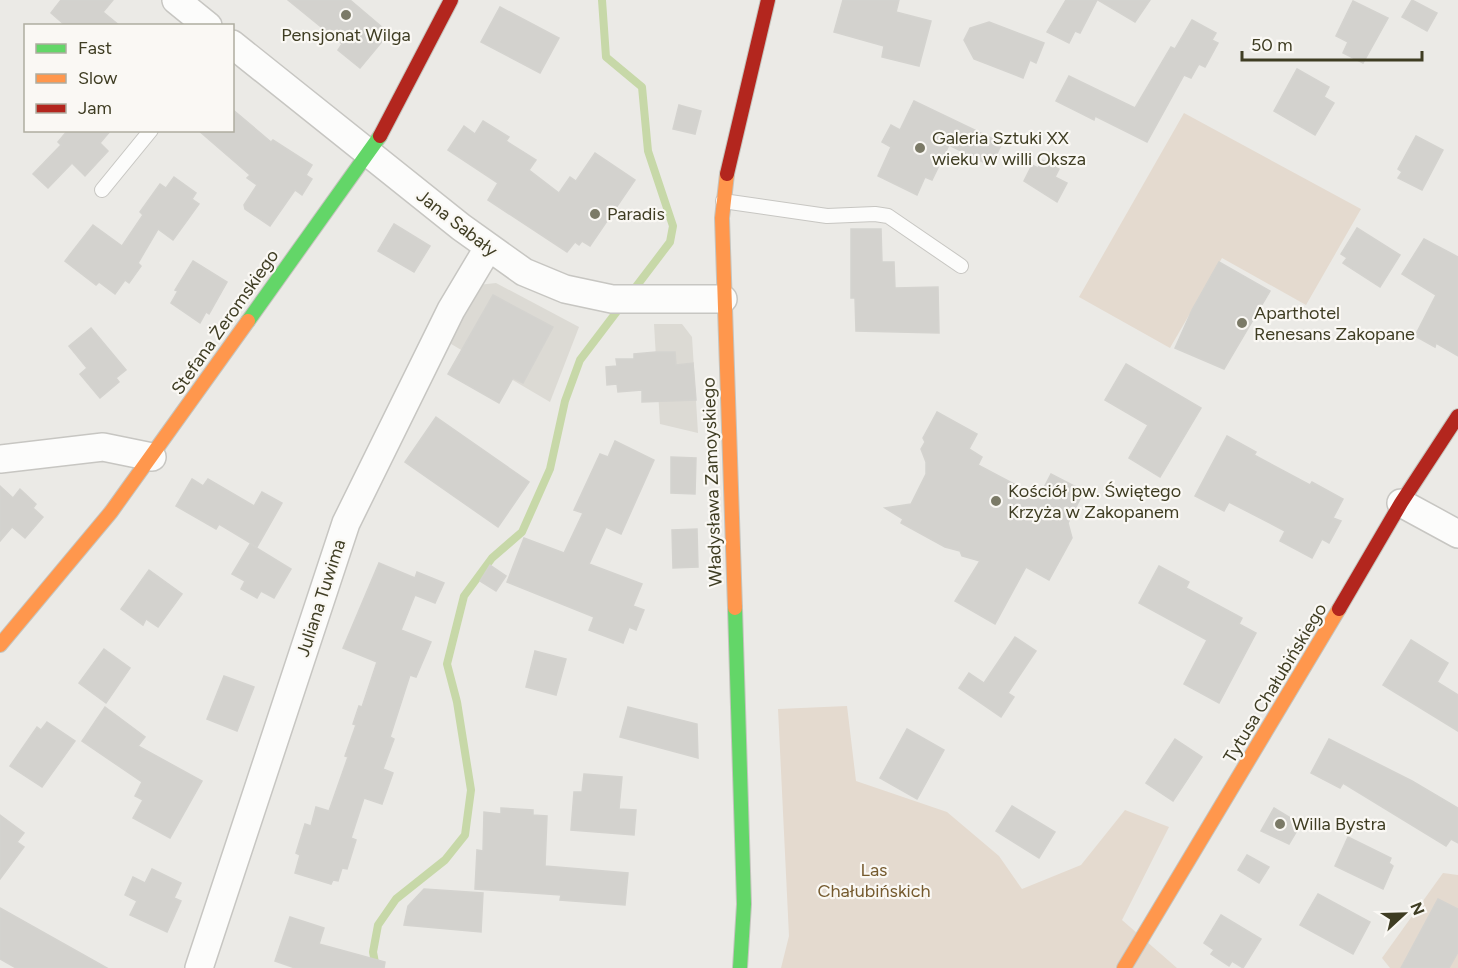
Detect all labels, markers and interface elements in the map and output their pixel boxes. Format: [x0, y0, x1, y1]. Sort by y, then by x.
marker: Pensjonat Wilga [339, 8, 353, 22]
legend [24, 24, 234, 132]
place label: Pensjonat Wilga [281, 24, 411, 46]
scale bar [1242, 24, 1422, 62]
text: 50 m [1251, 34, 1293, 56]
text: Fast [78, 37, 112, 59]
text: Slow [78, 67, 117, 89]
text: Jam [78, 97, 112, 119]
place label: Galeria Sztuki XX wieku w willi Oksza [932, 127, 1086, 170]
marker: Galeria Sztuki XX wieku w willi Oksza [913, 141, 927, 155]
street label: Jana Sabały [412, 185, 502, 262]
place label: Paradis [607, 203, 665, 225]
marker: Paradis [588, 207, 602, 221]
street label: Stefana Żeromskiego [167, 245, 283, 399]
place label: Aparthotel Renesans Zakopane [1254, 302, 1415, 345]
marker: Aparthotel Renesans Zakopane [1235, 316, 1249, 330]
street label: Władysława Zamoyskiego [697, 377, 727, 587]
place label: Kościół pw. Świętego Krzyża w Zakopanem [1008, 480, 1181, 523]
marker: Kościół pw. Świętego Krzyża w Zakopanem [989, 494, 1003, 508]
street label: Juliana Tuwima [292, 536, 350, 660]
street label: Tytusa Chałubińskiego [1219, 599, 1331, 767]
place label: Willa Bystra [1292, 813, 1386, 835]
marker: Willa Bystra [1273, 817, 1287, 831]
park label: Las Chałubińskich [817, 859, 931, 902]
north arrow [1374, 884, 1434, 944]
text: N [1406, 899, 1429, 918]

